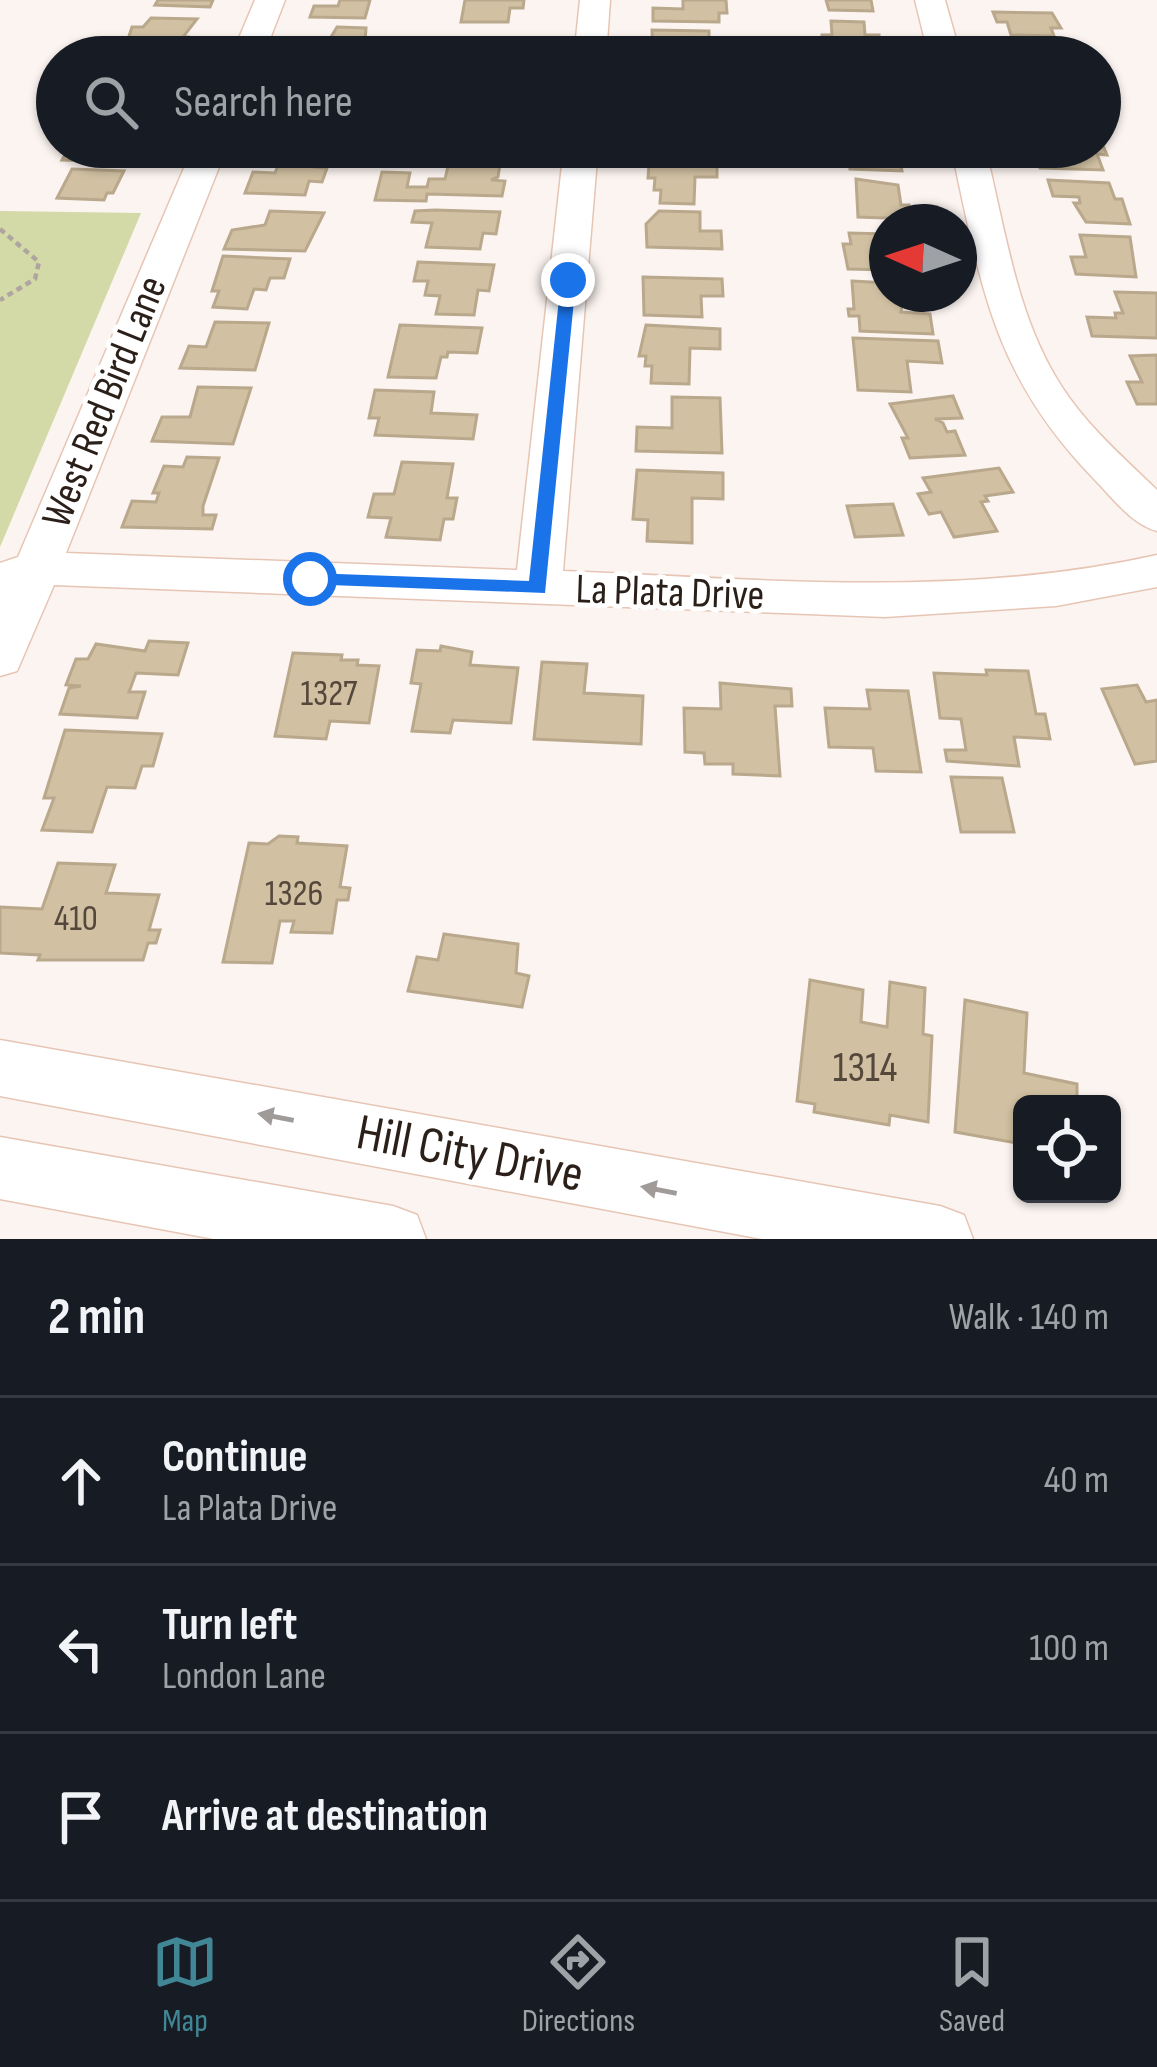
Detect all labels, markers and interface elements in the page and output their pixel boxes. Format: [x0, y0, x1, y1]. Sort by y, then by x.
search box [36, 36, 1121, 168]
icon: search [78, 69, 144, 135]
text: Search here [174, 75, 353, 130]
north arrow [869, 204, 977, 312]
route end [541, 253, 595, 307]
street label: West Red Bird Lane [31, 269, 179, 535]
route start [283, 552, 337, 606]
street label: La Plata Drive [575, 564, 765, 622]
house number: 1327 [301, 673, 358, 716]
house number: 1326 [265, 873, 323, 916]
house number: 410 [54, 898, 98, 941]
house number: 1314 [833, 1043, 897, 1094]
map controls [1013, 1095, 1121, 1203]
button: locate [1013, 1095, 1121, 1203]
street label: Hill City Drive [352, 1102, 588, 1206]
one-way arrow [256, 1108, 294, 1126]
one-way arrow [640, 1180, 677, 1199]
text: 2 min [48, 1287, 145, 1348]
text: Walk · 140 m [949, 1294, 1109, 1341]
text: Continue [162, 1430, 308, 1485]
icon: ahead [48, 1448, 114, 1514]
text: 40 m [1044, 1457, 1109, 1504]
text: La Plata Drive [162, 1485, 337, 1532]
text: Turn left [162, 1598, 297, 1653]
icon: left [48, 1616, 114, 1682]
text: 100 m [1029, 1625, 1109, 1672]
text: London Lane [162, 1653, 326, 1700]
icon: arrive [48, 1784, 114, 1850]
text: Arrive at destination [162, 1789, 488, 1844]
tab: Map [152, 1929, 218, 2041]
tab: Directions [522, 1929, 635, 2041]
tab: Saved [939, 1929, 1005, 2041]

